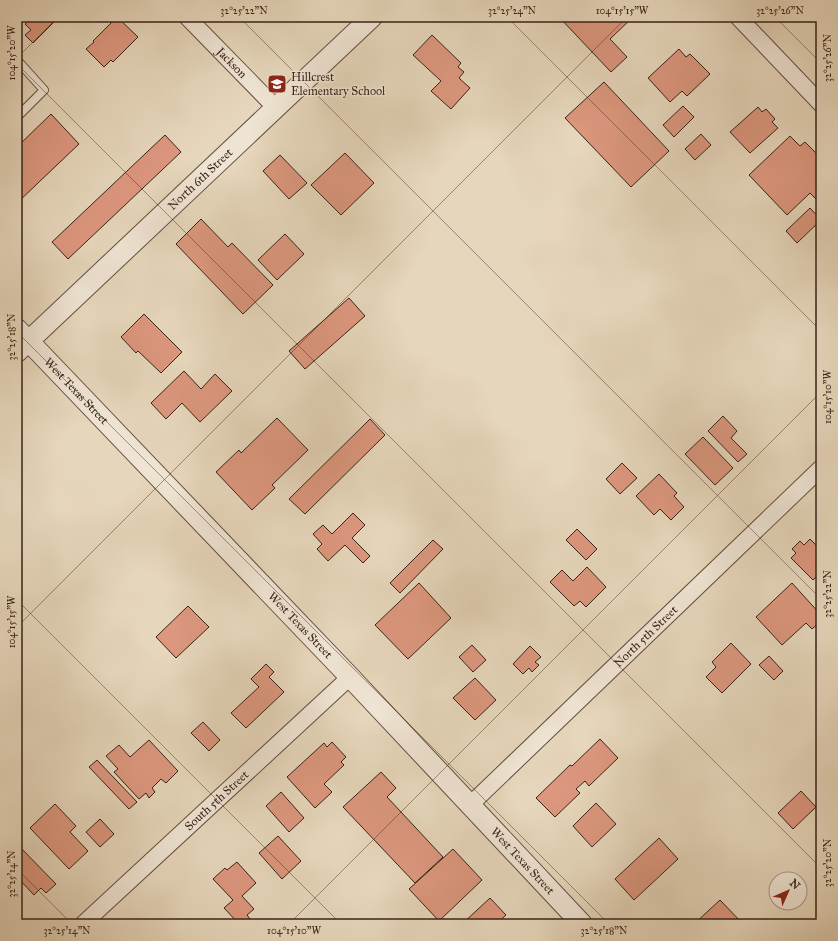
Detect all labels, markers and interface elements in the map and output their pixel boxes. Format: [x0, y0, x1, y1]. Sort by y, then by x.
text: 32°25'22"N [220, 5, 268, 17]
text: 32°25'24"N [488, 5, 537, 17]
text: 104°15'15"W [596, 5, 649, 17]
text: 32°25'26"N [756, 5, 804, 17]
text: 104°15'20"W [6, 25, 18, 80]
text: 32°25'26"N [822, 34, 834, 82]
street label: Jackson [212, 43, 250, 81]
place label: Hillcrest Elementary School [291, 70, 386, 98]
school or university icon: Hillcrest Elementary School [266, 73, 288, 95]
street label: North 6th Street [165, 145, 236, 213]
text: 32°25'18"N [6, 313, 18, 360]
street label: West Texas Street [41, 355, 112, 428]
text: 104°15'10"W [822, 370, 834, 424]
text: 32°25'22"N [822, 570, 834, 618]
street label: West Texas Street [265, 589, 336, 662]
text: 104°15'15"W [6, 595, 18, 648]
street label: North 5th Street [611, 602, 681, 670]
street label: South 5th Street [182, 767, 252, 833]
street label: West Texas Street [488, 825, 558, 898]
text: 32°25'20"N [822, 838, 834, 887]
text: 32°25'14"N [6, 850, 18, 898]
north arrow [768, 871, 808, 911]
text: N [787, 876, 803, 893]
text: 32°25'14"N [43, 925, 91, 937]
text: 104°15'10"W [267, 925, 321, 937]
text: 32°25'18"N [581, 925, 628, 937]

